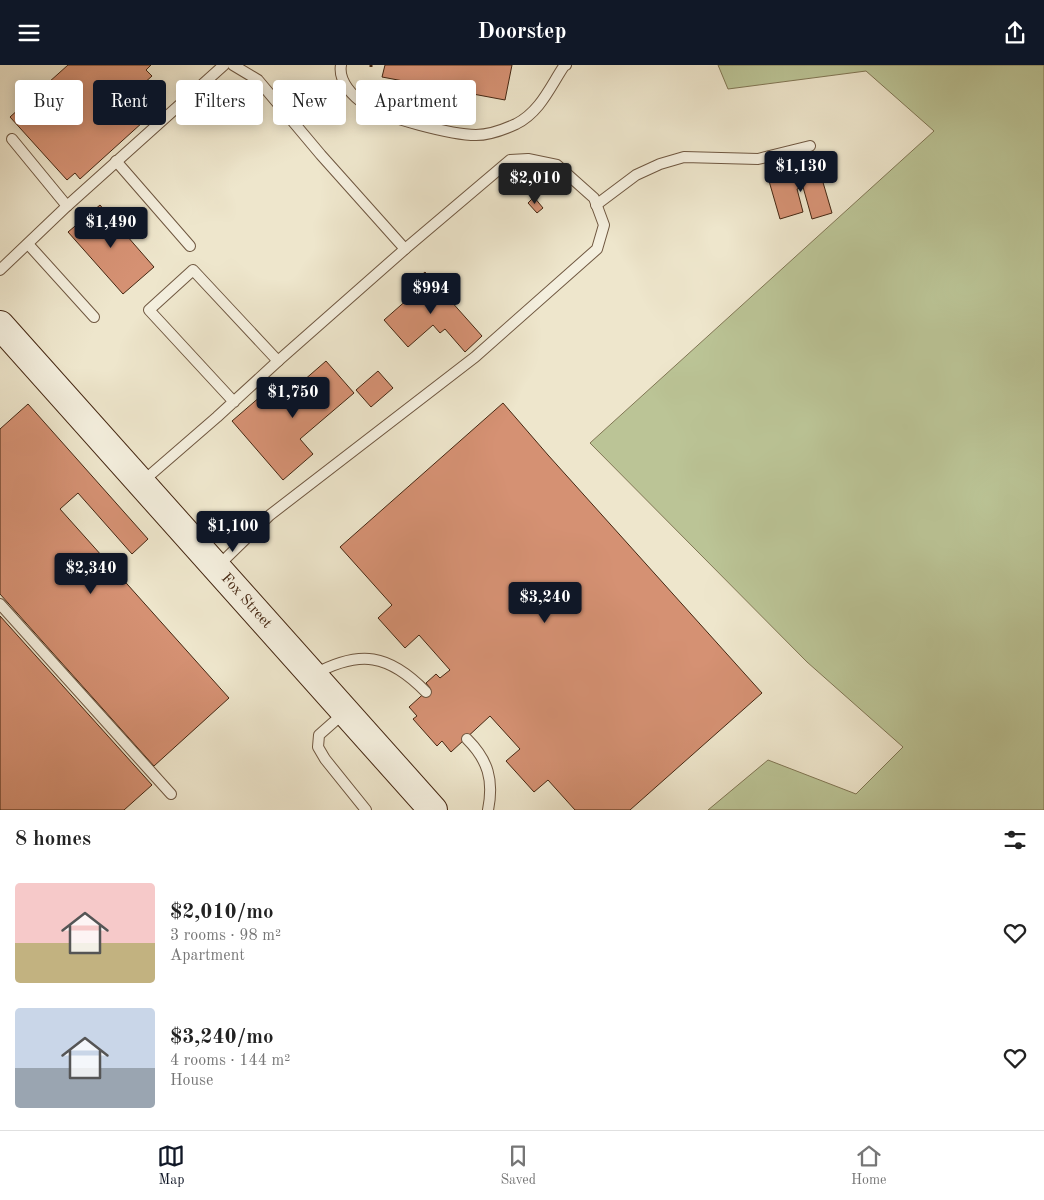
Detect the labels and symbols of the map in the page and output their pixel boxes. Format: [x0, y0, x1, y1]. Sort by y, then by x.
pin: $1,130 [760, 151, 842, 193]
pin: $2,010 [494, 163, 576, 205]
pin: $1,490 [70, 207, 152, 249]
pin: $994 [401, 273, 461, 315]
pin: $1,750 [252, 377, 334, 419]
pin: $1,100 [192, 511, 274, 553]
pin: $2,340 [50, 553, 132, 595]
street label: Fox Street [218, 571, 275, 631]
pin: $3,240 [504, 581, 586, 624]

